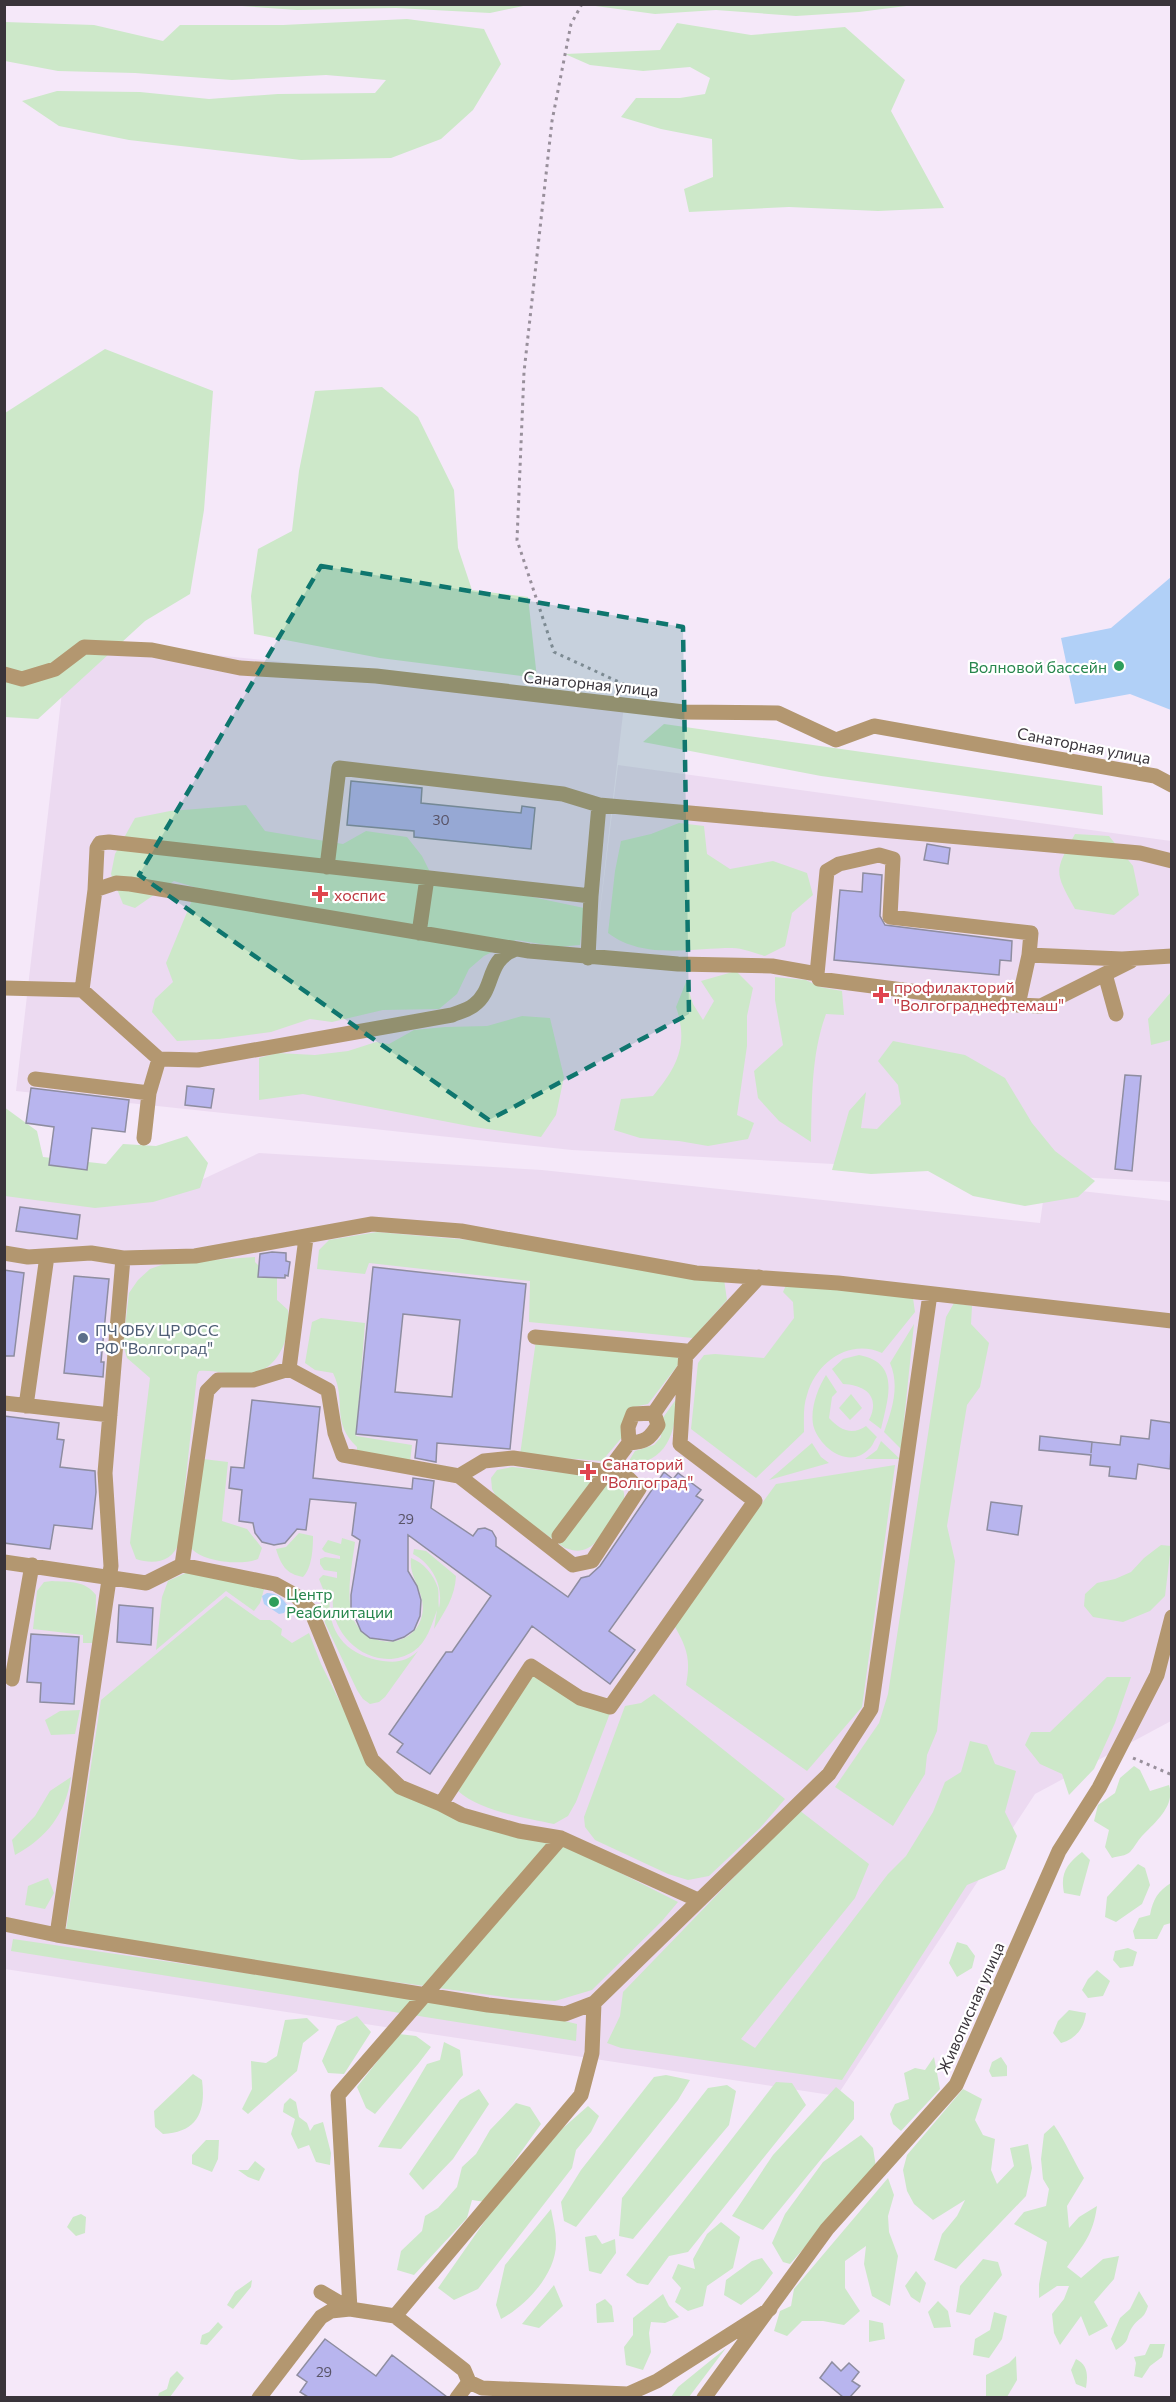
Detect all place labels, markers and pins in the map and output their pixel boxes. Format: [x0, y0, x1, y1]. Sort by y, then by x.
place label: Волновой бассейн [968, 657, 1107, 676]
marker: Волновой бассейн [1112, 659, 1126, 673]
marker: хоспис [311, 885, 329, 903]
place label: хоспис [334, 885, 386, 904]
place label: профилакторий "Волгограднефтемаш" [894, 977, 1064, 1014]
marker: профилакторий "Волгограднефтемаш" [872, 986, 890, 1004]
place label: ПЧ ФБУ ЦР ФСС РФ "Волгоград" [95, 1320, 219, 1357]
marker: ПЧ ФБУ ЦР ФСС РФ "Волгоград" [76, 1331, 90, 1345]
place label: Санаторий "Волгоград" [602, 1454, 693, 1491]
marker: Санаторий "Волгоград" [579, 1463, 597, 1481]
place label: Центр Реабилитации [286, 1584, 393, 1621]
marker: Центр Реабилитации [267, 1595, 281, 1609]

